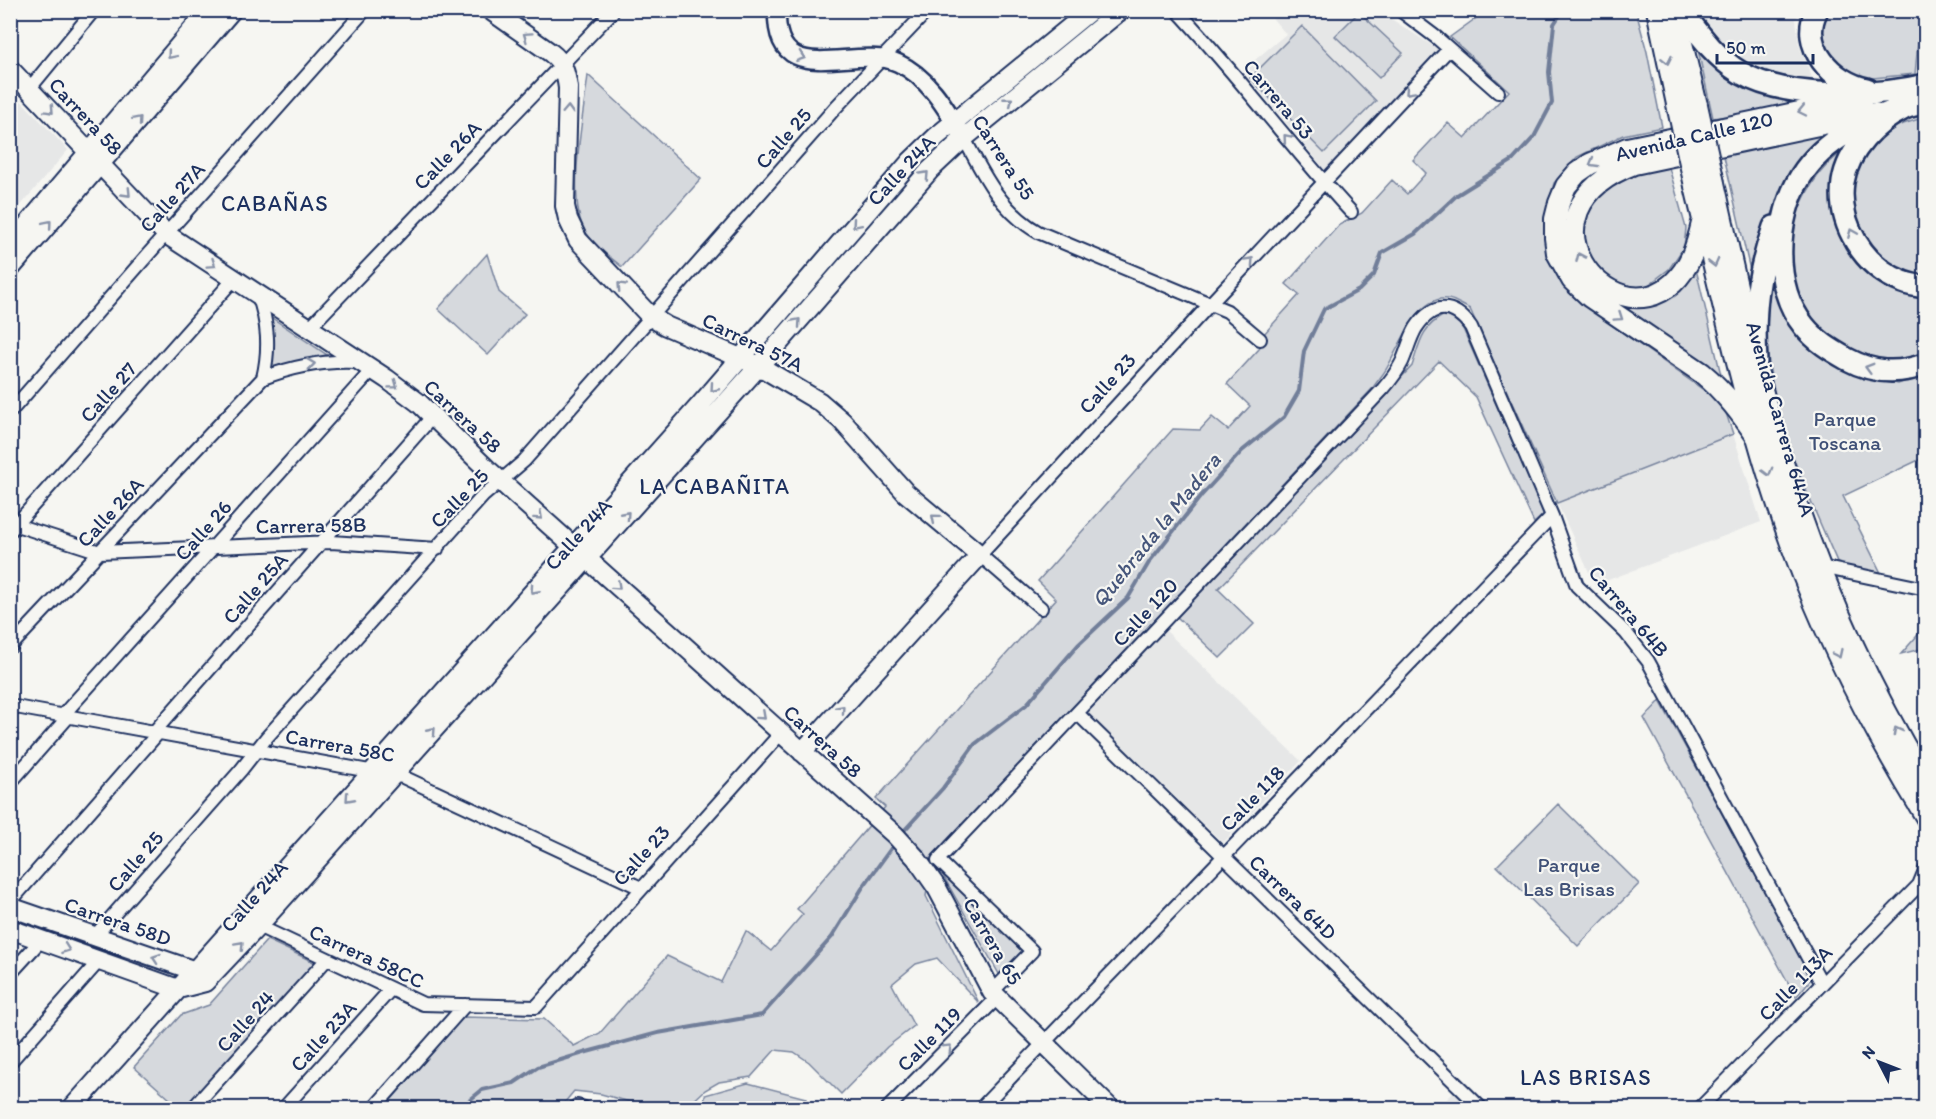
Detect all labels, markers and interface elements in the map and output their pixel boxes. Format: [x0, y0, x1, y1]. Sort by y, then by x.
scale bar [1717, 27, 1813, 65]
one-way arrow [522, 32, 533, 43]
text: 50 m [1726, 37, 1766, 59]
one-way arrow [167, 48, 178, 59]
one-way arrow [795, 50, 806, 63]
street label: Carrera 53 [1238, 54, 1320, 144]
one-way arrow [1660, 55, 1673, 65]
street label: Carrera 58 [44, 72, 128, 160]
one-way arrow [1405, 85, 1416, 95]
one-way arrow [1002, 98, 1013, 109]
street label: Calle 25 [750, 102, 816, 174]
one-way arrow [43, 103, 54, 114]
one-way arrow [1797, 104, 1807, 117]
one-way arrow [561, 105, 574, 114]
street label: Avenida Calle 120 [1613, 106, 1775, 166]
street label: Carrera 55 [967, 110, 1041, 204]
street label: Calle 26A [408, 115, 486, 195]
one-way arrow [130, 116, 141, 127]
street label: Calle 24A [862, 129, 941, 211]
one-way arrow [1283, 134, 1294, 145]
street label: Calle 27A [134, 156, 210, 237]
one-way arrow [1589, 156, 1599, 167]
one-way arrow [918, 171, 929, 182]
one-way arrow [120, 186, 131, 197]
district label: CABAÑAS [221, 190, 329, 217]
one-way arrow [852, 217, 863, 228]
one-way arrow [41, 220, 52, 231]
one-way arrow [1847, 228, 1859, 239]
one-way arrow [1576, 253, 1588, 264]
one-way arrow [205, 257, 216, 268]
one-way arrow [1243, 258, 1254, 268]
one-way arrow [1706, 258, 1719, 268]
one-way arrow [617, 282, 628, 293]
street label: Carrera 57A [698, 307, 808, 377]
one-way arrow [1612, 310, 1623, 321]
one-way arrow [790, 318, 801, 329]
street label: Avenida Carrera 64AA [1741, 319, 1821, 520]
street label: Calle 23 [1073, 347, 1141, 419]
street label: Calle 27 [74, 357, 142, 427]
one-way arrow [307, 359, 316, 371]
one-way arrow [1864, 363, 1875, 375]
street label: Carrera 58 [419, 374, 507, 458]
one-way arrow [388, 378, 399, 389]
one-way arrow [711, 381, 722, 392]
park label: Parque Toscana [1809, 406, 1881, 455]
water label: Quebrada la Madera [1086, 447, 1227, 613]
street label: Calle 25 [425, 463, 493, 533]
one-way arrow [1761, 466, 1773, 477]
street label: Calle 26A [71, 471, 149, 552]
district label: LA CABAÑITA [639, 473, 791, 500]
street label: Calle 24A [539, 492, 617, 575]
street label: Calle 26 [169, 494, 237, 566]
one-way arrow [532, 509, 543, 520]
one-way arrow [619, 511, 630, 522]
street label: Carrera 58B [255, 512, 367, 538]
one-way arrow [931, 514, 942, 525]
street label: Calle 25A [217, 547, 293, 629]
street label: Carrera 64B [1583, 560, 1675, 662]
street label: Calle 120 [1107, 572, 1183, 652]
one-way arrow [610, 579, 621, 590]
one-way arrow [530, 583, 541, 594]
one-way arrow [1831, 647, 1843, 658]
street label: Carrera 58 [779, 699, 867, 783]
one-way arrow [834, 705, 845, 715]
one-way arrow [755, 709, 766, 720]
street label: Carrera 58C [283, 723, 397, 767]
one-way arrow [1893, 726, 1904, 737]
one-way arrow [425, 727, 436, 738]
street label: Calle 118 [1215, 760, 1289, 836]
one-way arrow [345, 791, 356, 802]
street label: Calle 23 [607, 819, 675, 891]
street label: Calle 25 [102, 825, 168, 897]
street label: Carrera 64D [1244, 849, 1342, 945]
park label: Parque Las Brisas [1523, 852, 1615, 901]
street label: Calle 24A [215, 854, 293, 937]
street label: Carrera 58D [61, 891, 175, 951]
street label: Carrera 65 [958, 893, 1028, 989]
street label: Carrera 58CC [305, 918, 429, 994]
street label: Calle 113A [1753, 940, 1838, 1026]
one-way arrow [60, 941, 70, 954]
one-way arrow [233, 941, 244, 952]
one-way arrow [151, 952, 162, 965]
street label: Calle 24 [211, 985, 280, 1057]
street label: Calle 23A [285, 995, 362, 1077]
street label: Calle 119 [891, 1001, 967, 1077]
north arrow [1849, 1032, 1909, 1092]
text: N [1858, 1042, 1879, 1063]
one-way arrow [940, 1044, 951, 1055]
district label: LAS BRISAS [1520, 1064, 1652, 1091]

